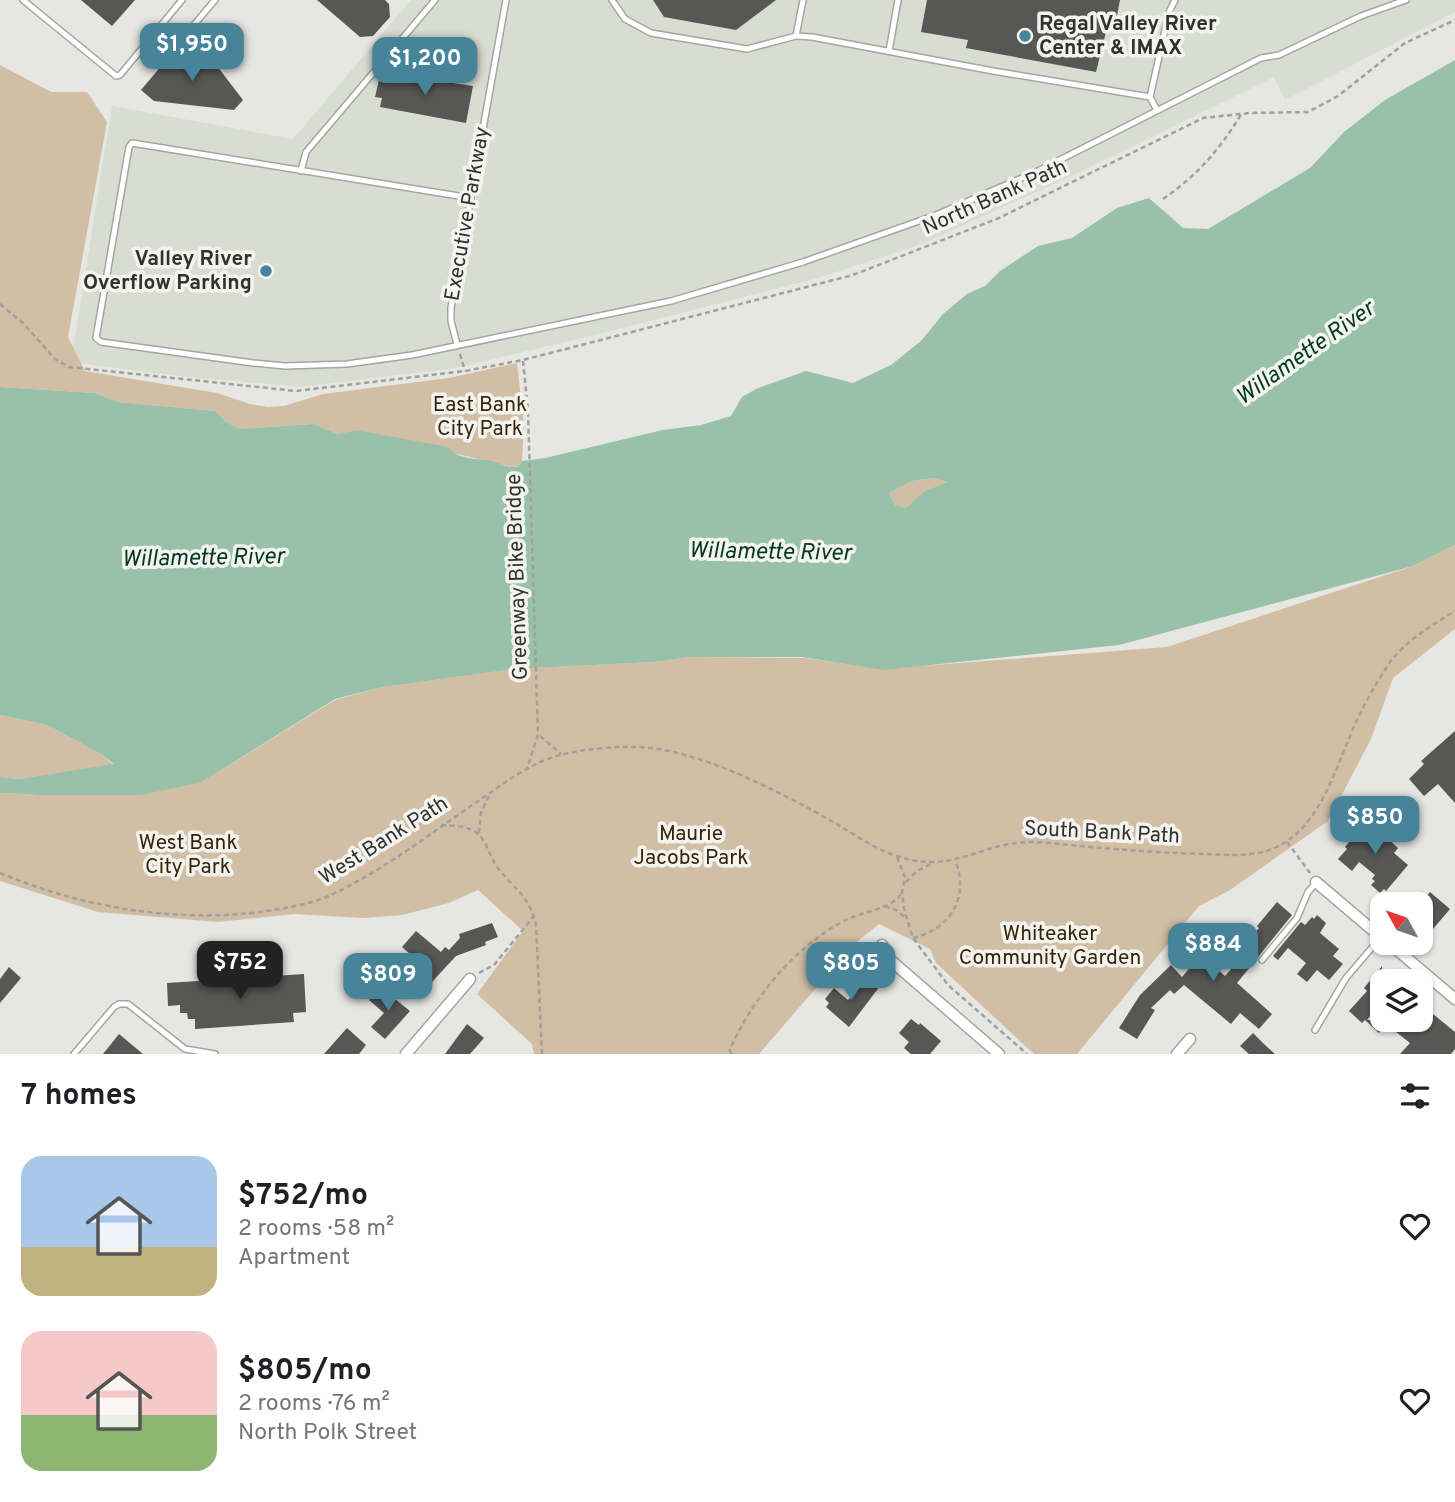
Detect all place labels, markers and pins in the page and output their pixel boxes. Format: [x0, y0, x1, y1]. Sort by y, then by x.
place label: Regal Valley River Center & IMAX [1039, 11, 1217, 62]
pin: $1,950 [135, 24, 249, 83]
marker: Regal Valley River Center & IMAX [1017, 28, 1033, 44]
pin: $1,200 [368, 38, 482, 97]
place label: Valley River Overflow Parking [83, 246, 252, 297]
marker: Valley River Overflow Parking [258, 263, 274, 279]
pin: $850 [1334, 796, 1416, 856]
pin: $884 [1172, 923, 1254, 983]
pin: $752 [199, 942, 281, 1001]
pin: $805 [810, 942, 892, 1002]
pin: $809 [347, 954, 429, 1013]

